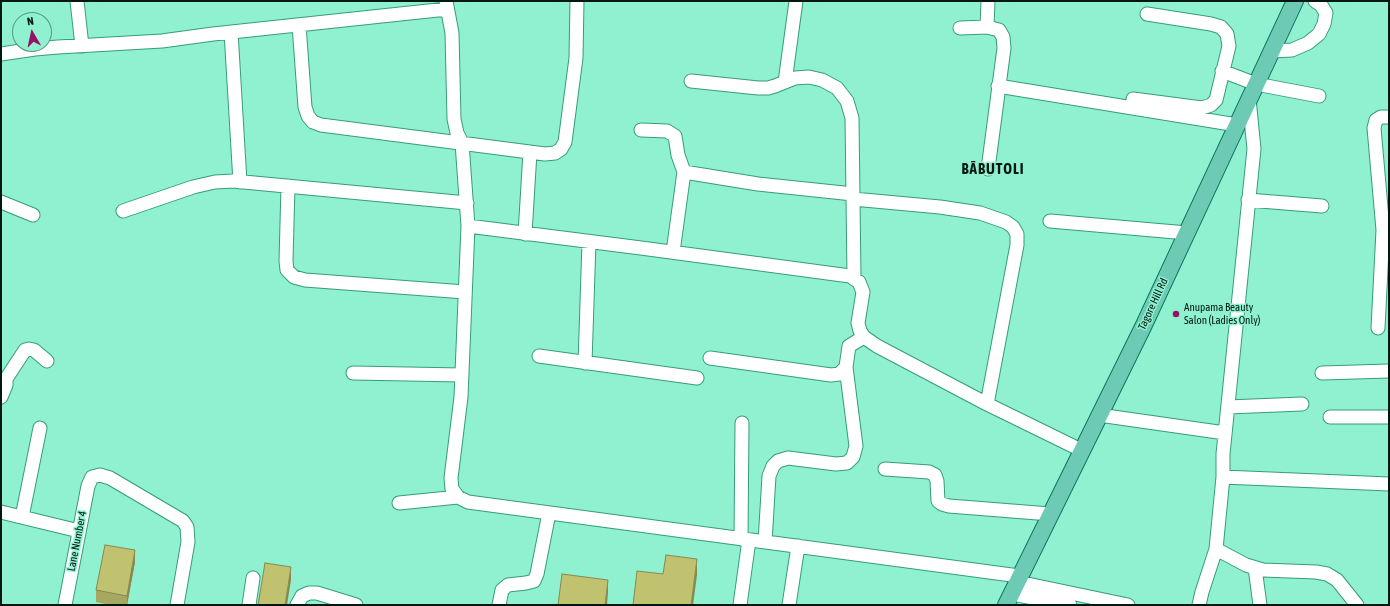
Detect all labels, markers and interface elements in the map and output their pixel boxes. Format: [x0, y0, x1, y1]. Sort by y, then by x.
north arrow [12, 12, 52, 52]
text: N [26, 15, 34, 28]
district label: BĀBUTOLI [961, 160, 1025, 178]
street label: Tagore Hill Rd [1135, 276, 1171, 332]
place label: Anupama Beauty Salon (Ladies Only) [1184, 301, 1260, 327]
marker: Anupama Beauty Salon (Ladies Only) [1171, 309, 1181, 319]
street label: Lane Number 4 [65, 510, 89, 572]

